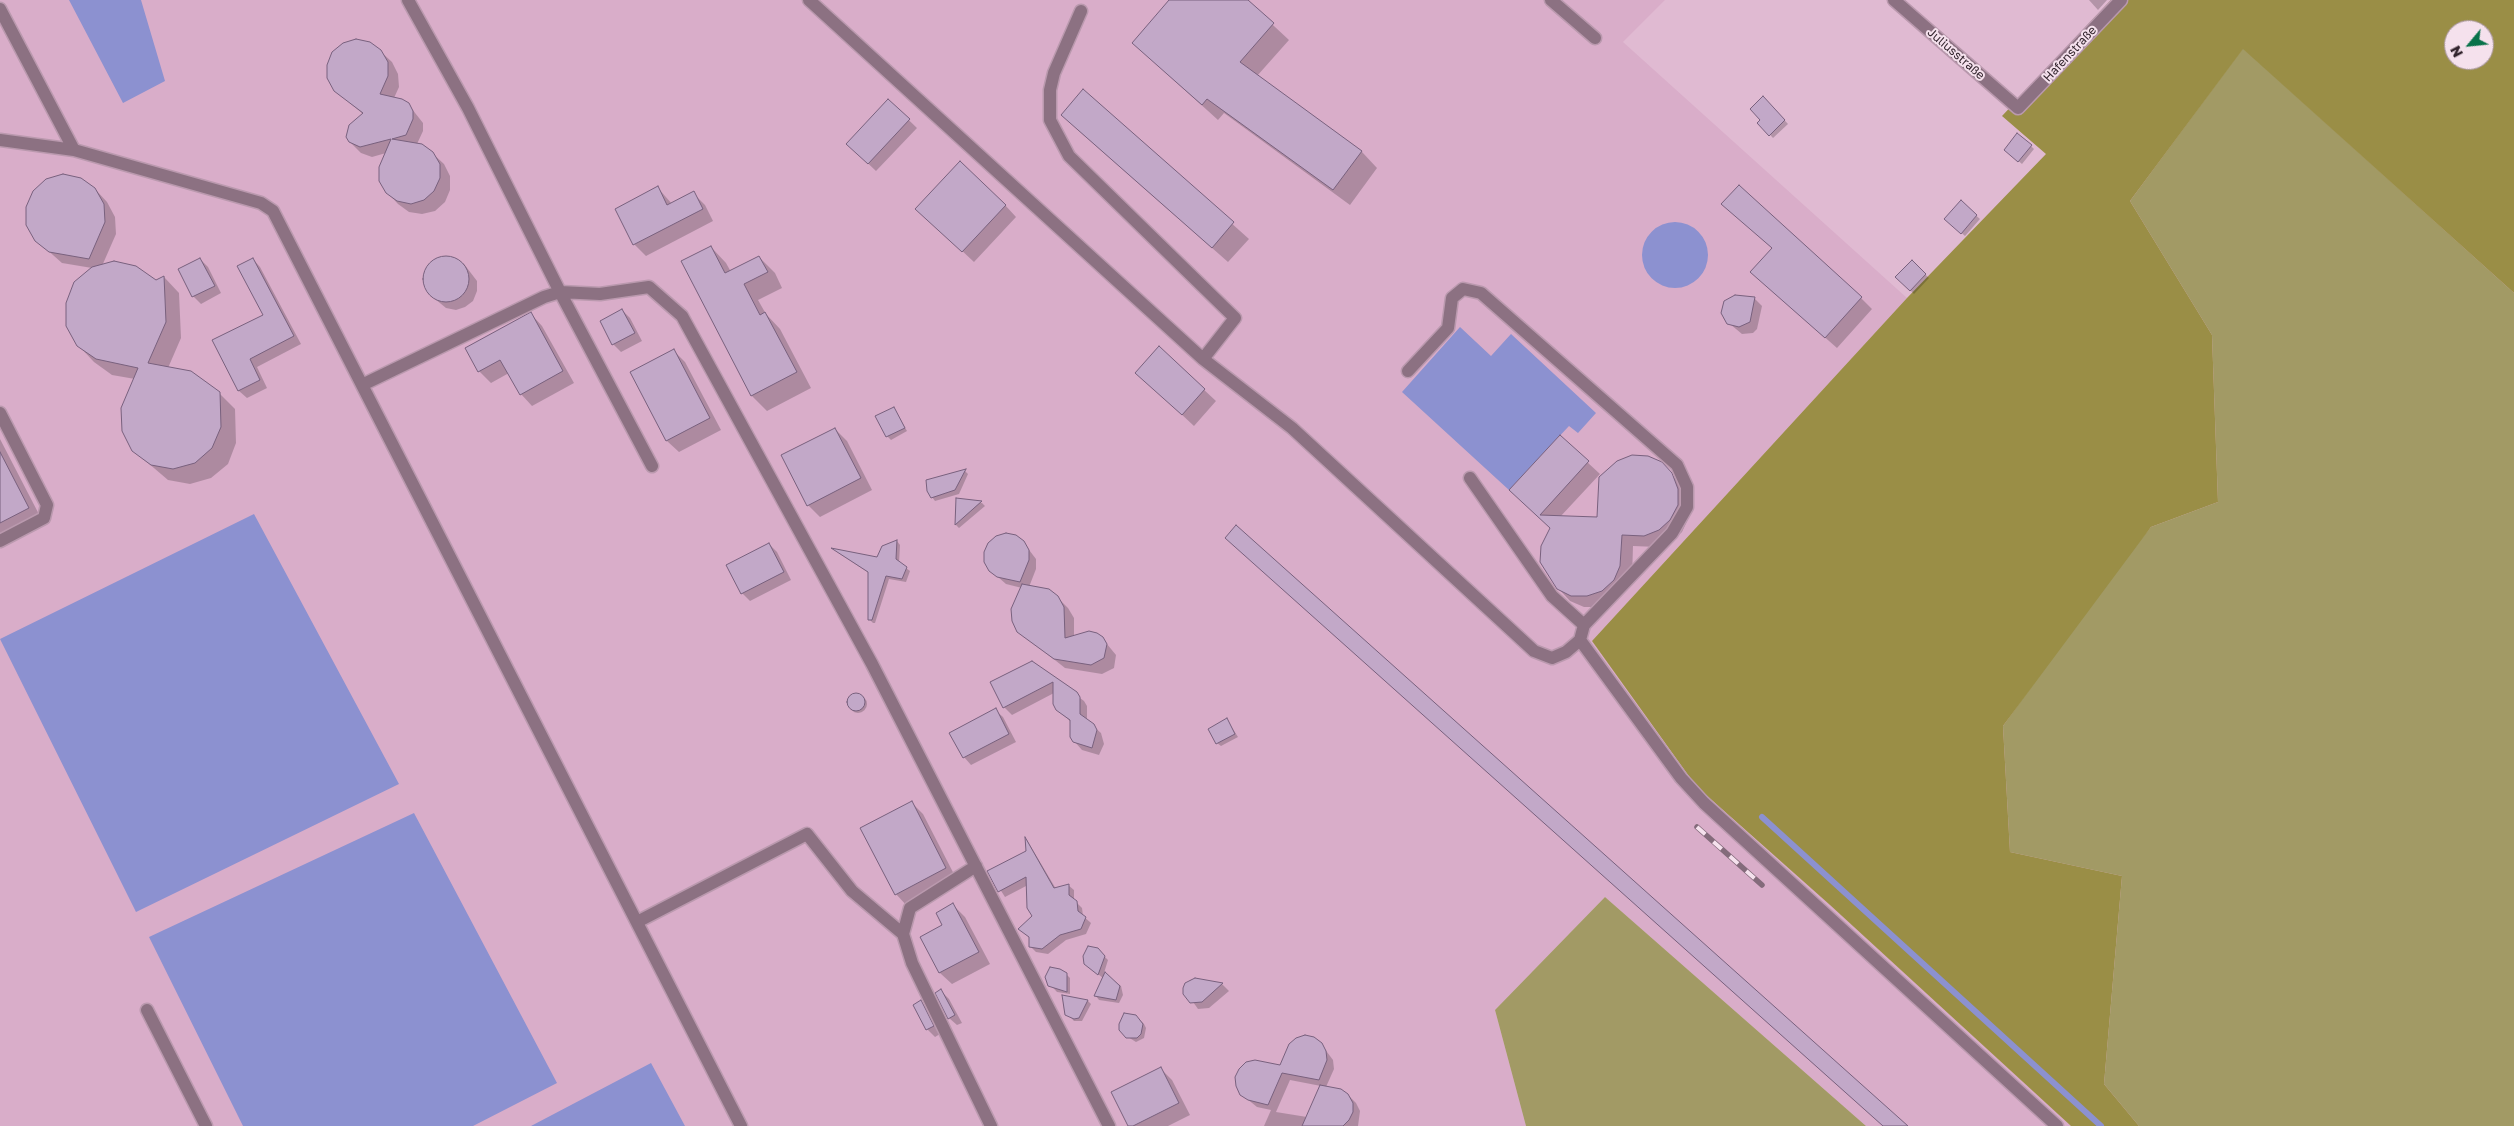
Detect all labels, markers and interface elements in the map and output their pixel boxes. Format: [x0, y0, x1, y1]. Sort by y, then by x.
north arrow [2444, 20, 2494, 70]
street label: Hafenstraße [2041, 23, 2099, 85]
street label: Juliusstraße [1924, 25, 1988, 83]
text: N [2446, 43, 2466, 61]

